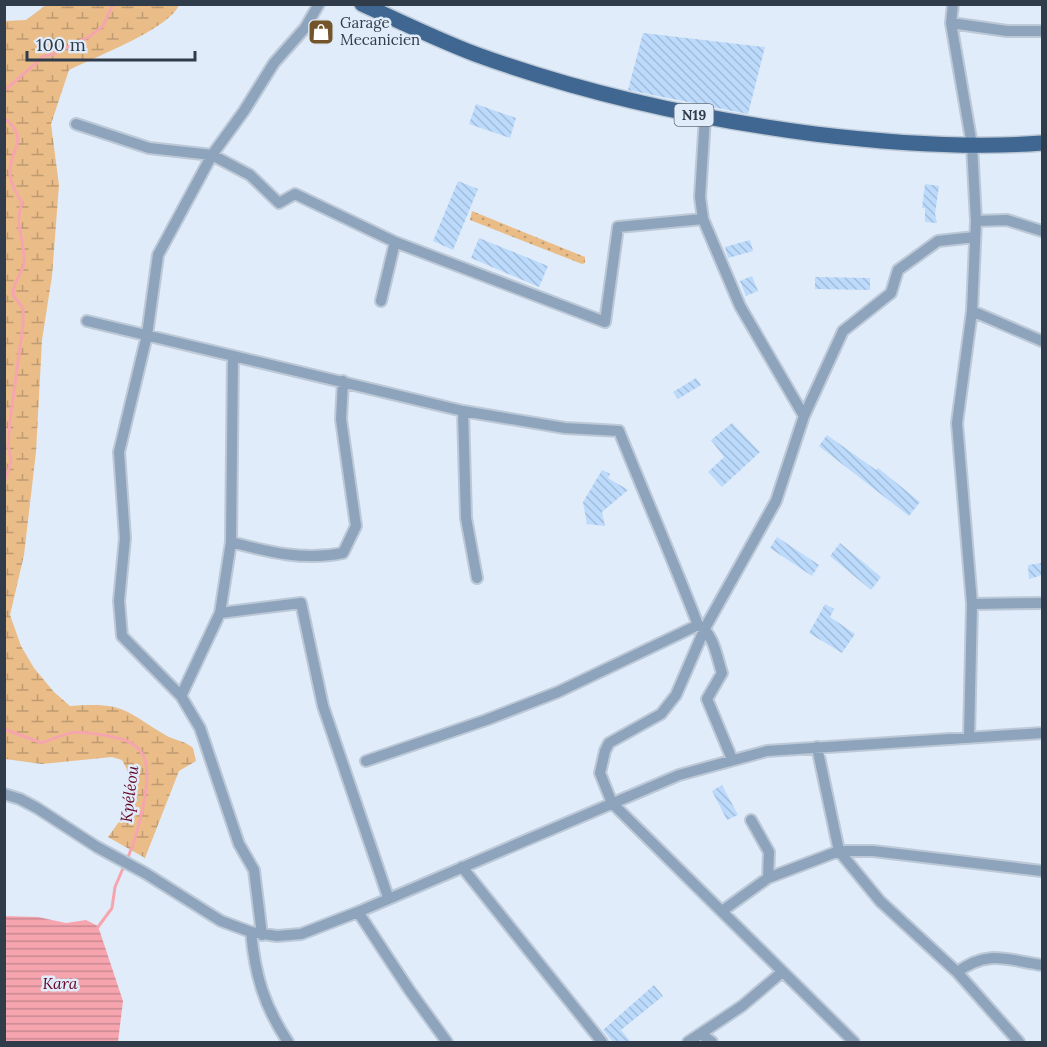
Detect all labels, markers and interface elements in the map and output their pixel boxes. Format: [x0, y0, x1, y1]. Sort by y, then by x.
place label: Garage Mecanicien [340, 13, 420, 49]
shop icon: Garage Mecanicien [306, 17, 336, 47]
scale bar [27, 24, 195, 62]
text: 100 m [36, 33, 86, 56]
road number: N19 [674, 104, 714, 126]
water label: Kpéléou [116, 764, 142, 824]
water label: Kara [42, 973, 78, 993]

